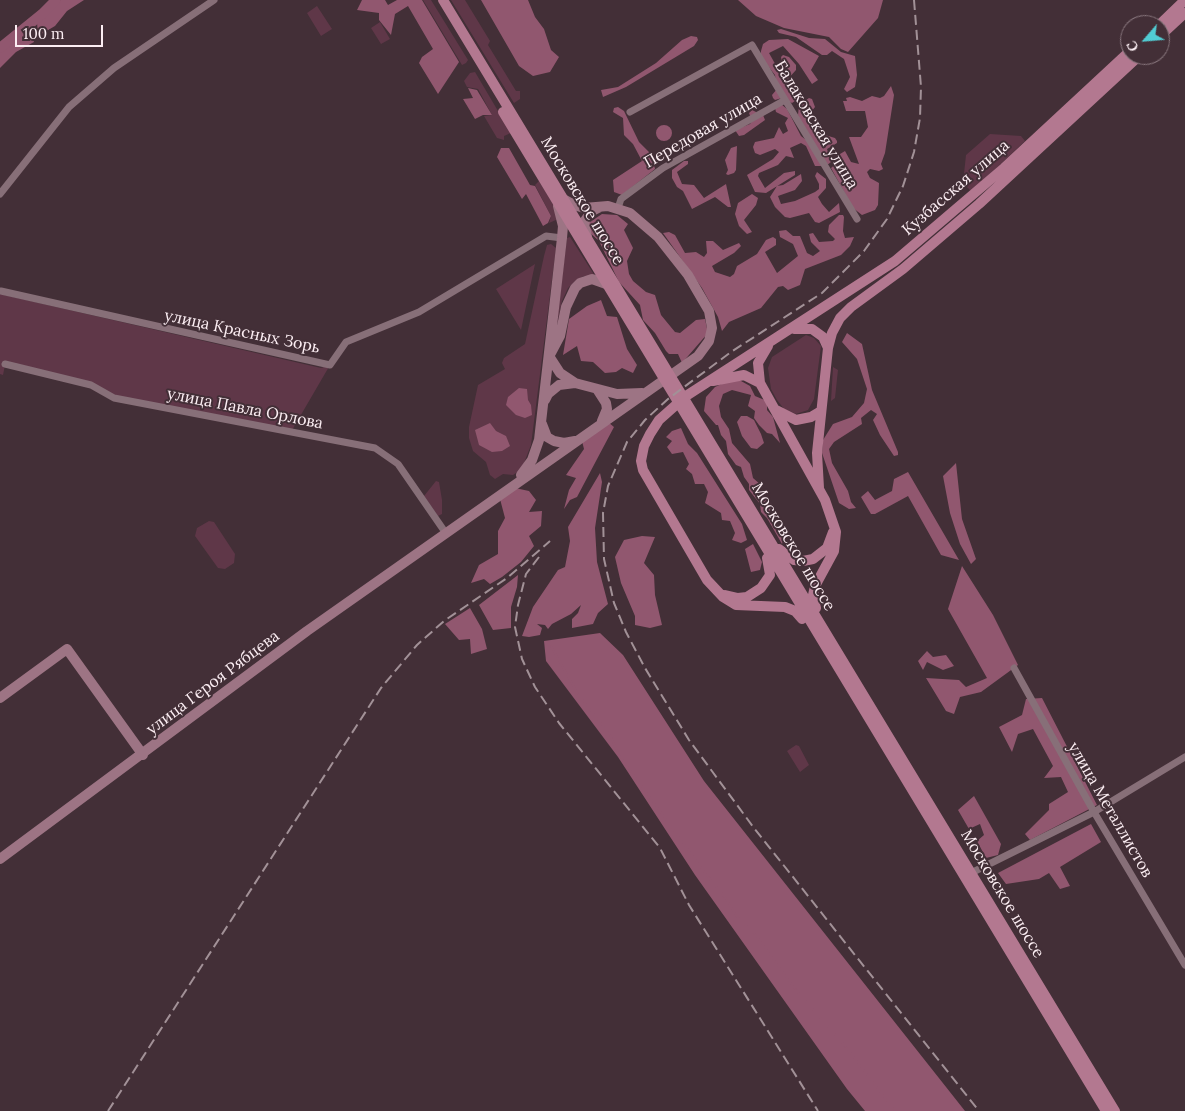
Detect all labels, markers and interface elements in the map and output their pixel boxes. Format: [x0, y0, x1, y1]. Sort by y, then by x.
scale bar [18, 15, 105, 47]
north arrow [1120, 15, 1170, 65]
text: 100 m [23, 24, 64, 43]
text: С [1122, 38, 1143, 55]
street label: Балаковская улица [770, 57, 862, 193]
street label: Передовая улица [641, 89, 765, 173]
street label: Московское шоссе [536, 133, 628, 269]
street label: Кузбасская улица [898, 136, 1014, 240]
street label: улица Красных Зорь [162, 306, 322, 358]
street label: улица Павла Орлова [165, 384, 325, 434]
street label: Московское шоссе [747, 479, 839, 615]
street label: улица Героя Рябцева [143, 627, 283, 739]
street label: улица Металлистов [1063, 739, 1157, 881]
street label: Московское шоссе [956, 826, 1048, 962]

